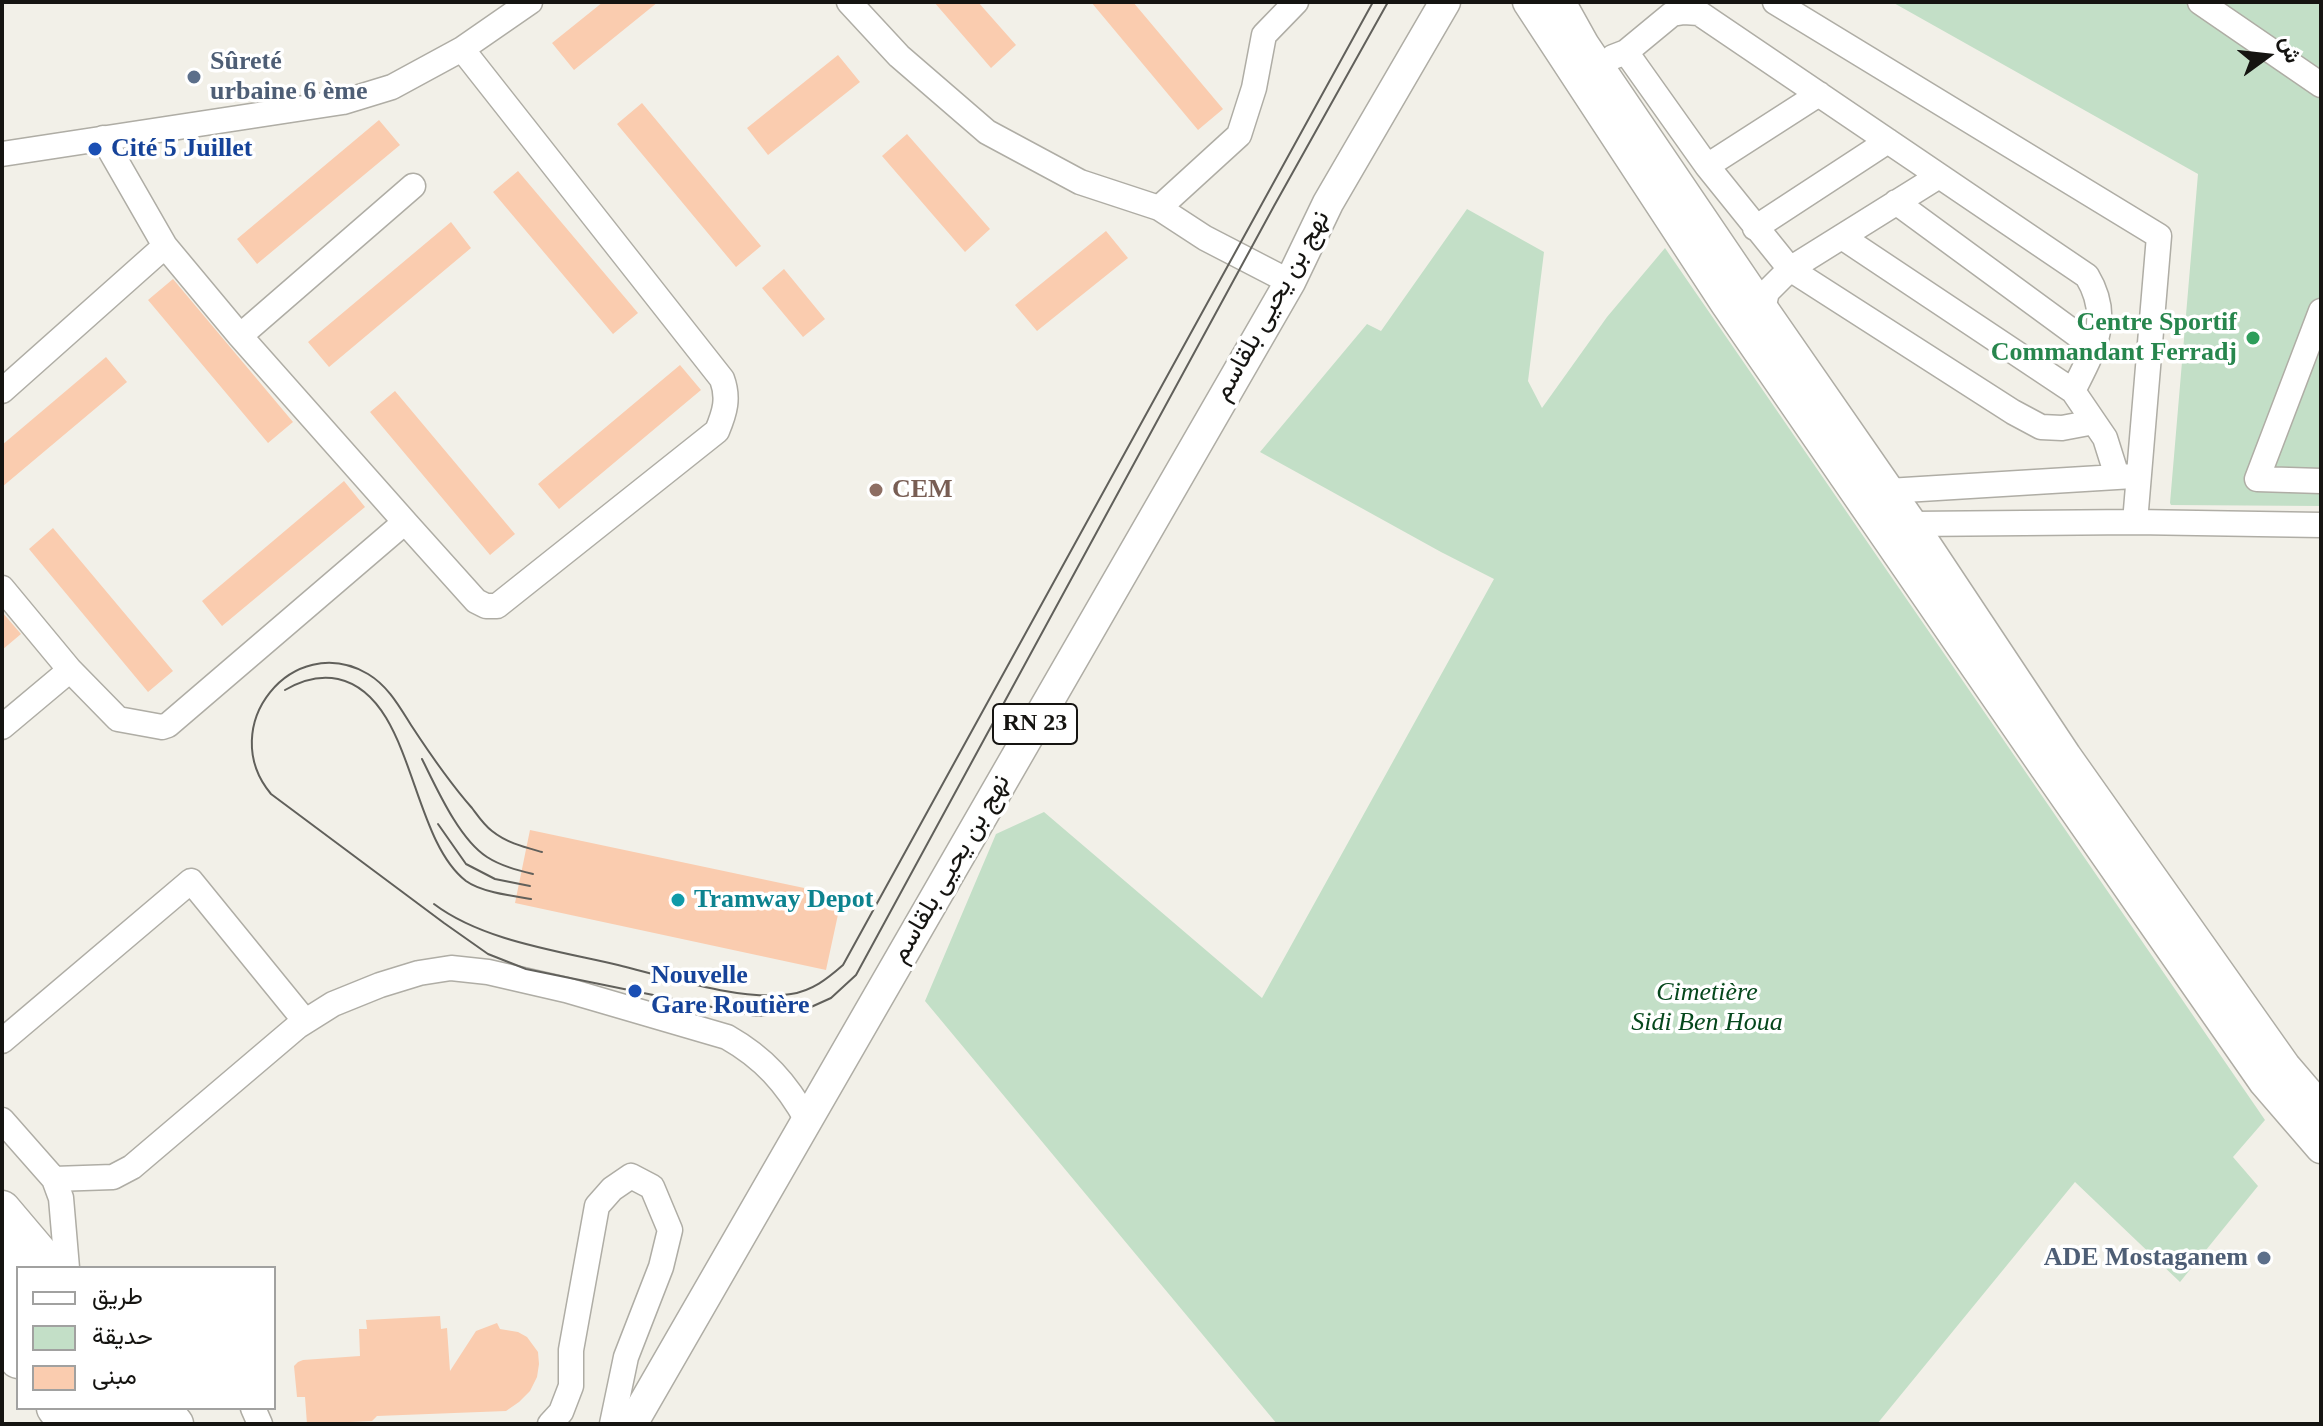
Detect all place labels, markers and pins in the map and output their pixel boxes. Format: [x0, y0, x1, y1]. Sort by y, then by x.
place label: Sûreté urbaine 6 ème [210, 46, 367, 108]
marker: Sûreté urbaine 6 ème [185, 68, 203, 86]
place label: Cité 5 Juillet [111, 133, 253, 165]
marker: Cité 5 Juillet [86, 140, 104, 158]
place label: Centre Sportif Commandant Ferradj [1991, 307, 2237, 368]
marker: Centre Sportif Commandant Ferradj [2244, 329, 2262, 347]
place label: CEM [892, 474, 953, 506]
marker: CEM [867, 481, 885, 499]
place label: Tramway Depot [694, 884, 873, 916]
marker: Tramway Depot [669, 891, 687, 909]
place label: Nouvelle Gare Routière [651, 960, 810, 1022]
marker: Nouvelle Gare Routière [626, 982, 644, 1000]
place label: ADE Mostaganem [2044, 1242, 2248, 1274]
marker: ADE Mostaganem [2255, 1249, 2273, 1267]

